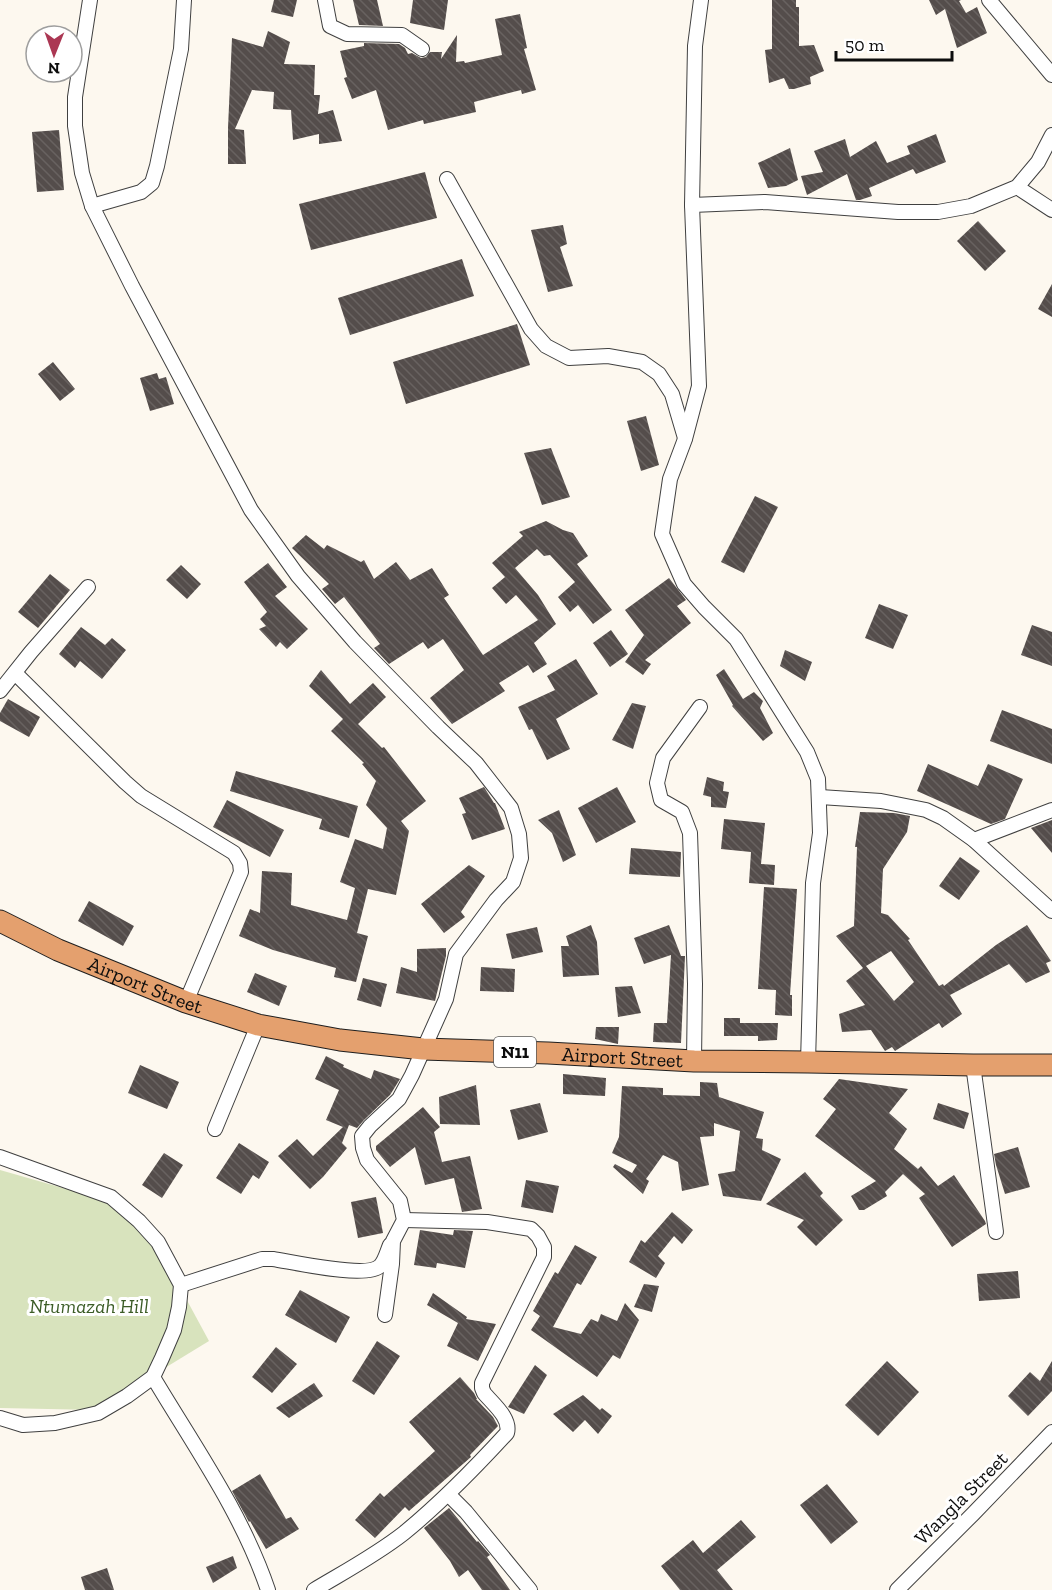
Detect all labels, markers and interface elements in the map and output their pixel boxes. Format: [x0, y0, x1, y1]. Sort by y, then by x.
north arrow [24, 24, 84, 84]
scale bar [836, 24, 952, 62]
text: 50 m [845, 34, 885, 56]
text: N [47, 59, 60, 78]
street label: Airport Street [84, 951, 206, 1019]
road number: N11 [494, 1037, 536, 1067]
street label: Airport Street [561, 1042, 684, 1072]
park label: Ntumazah Hill [29, 1294, 149, 1318]
street label: Wangla Street [909, 1446, 1013, 1550]

